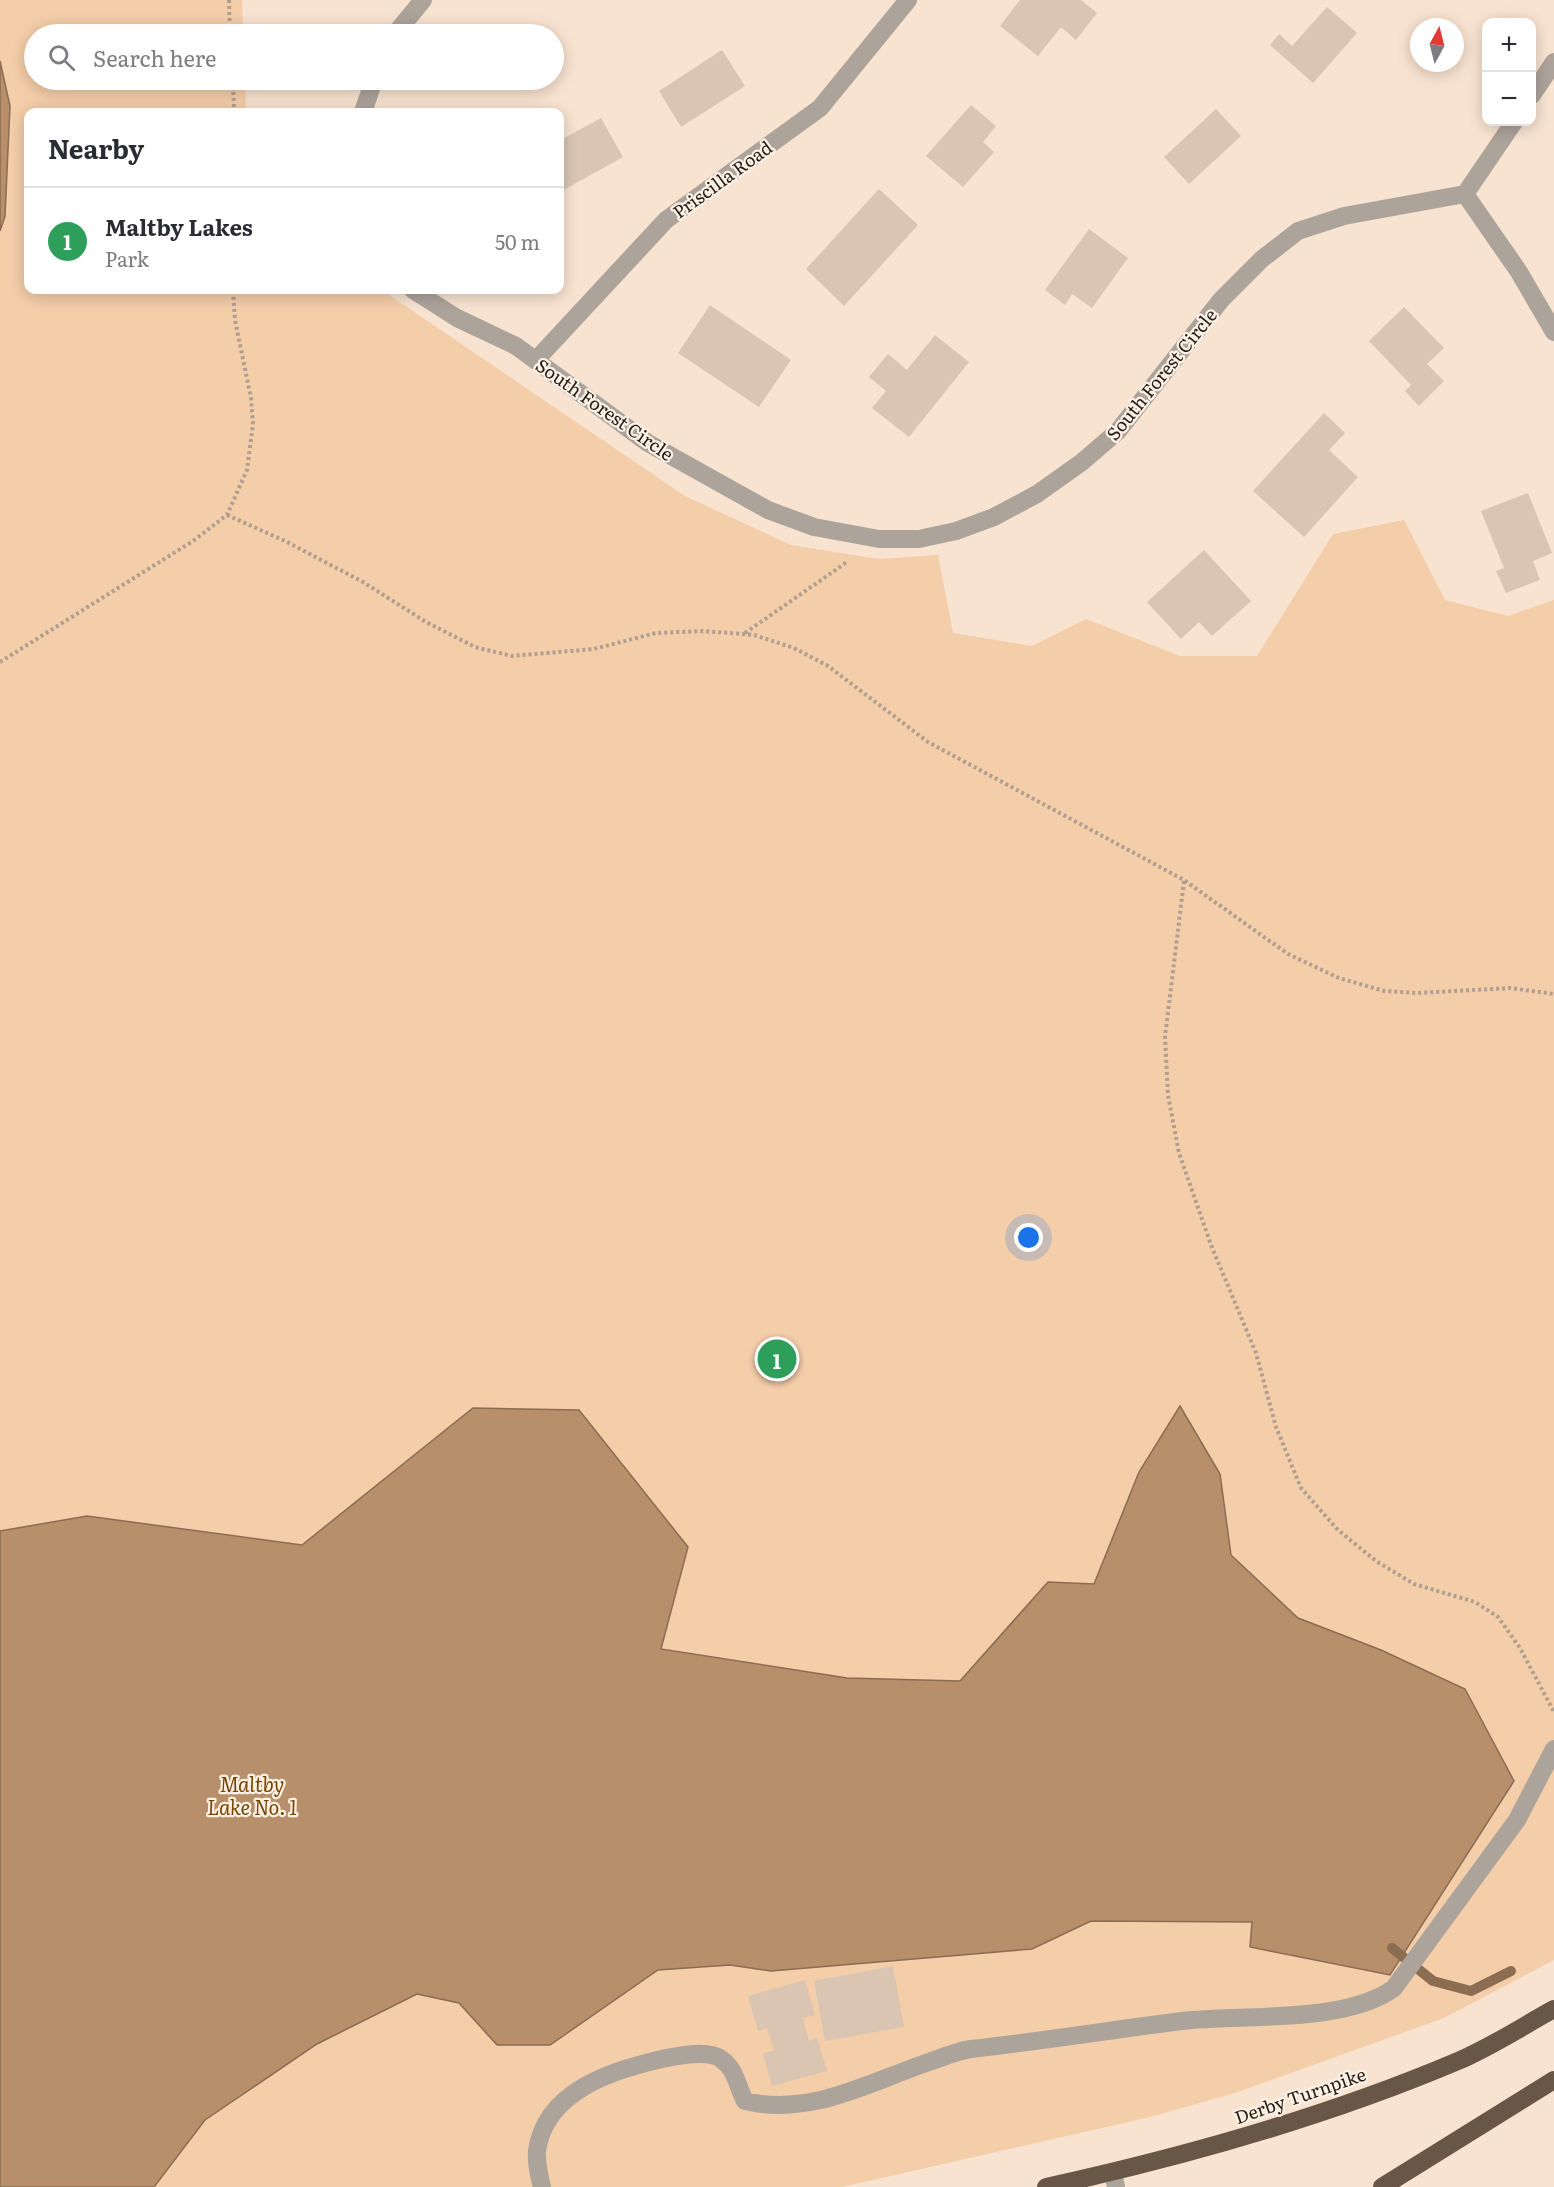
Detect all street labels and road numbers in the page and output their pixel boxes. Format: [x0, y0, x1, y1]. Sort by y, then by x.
street label: Priscilla Road [667, 134, 777, 224]
street label: South Forest Circle [1099, 302, 1223, 446]
street label: South Forest Circle [531, 351, 679, 467]
street label: Derby Turnpike [1231, 2060, 1369, 2130]

